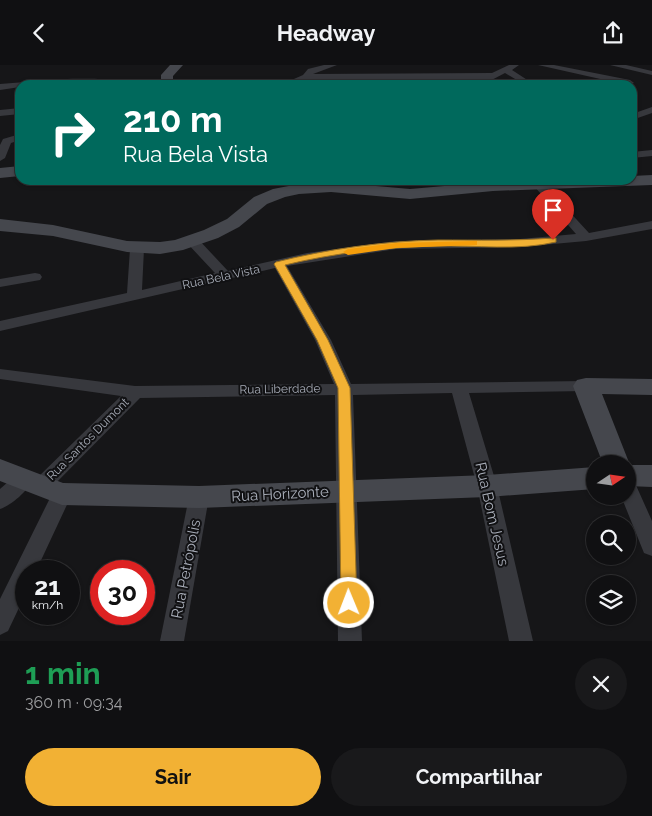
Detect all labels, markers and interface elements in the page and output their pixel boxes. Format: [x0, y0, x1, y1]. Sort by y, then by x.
icon: back [25, 19, 53, 47]
icon: share [599, 19, 627, 47]
text: Headway [277, 20, 375, 46]
text: 210 m [123, 99, 223, 140]
icon: right [40, 100, 105, 165]
text: Rua Bela Vista [123, 141, 268, 167]
pin [532, 189, 574, 240]
icon: arrive [539, 196, 567, 224]
street label: Rua Bela Vista [181, 262, 261, 292]
street label: Rua Liberdade [239, 381, 321, 397]
street label: Rua Santos Dumont [44, 395, 132, 483]
north arrow [586, 455, 636, 505]
map controls [586, 455, 636, 625]
street label: Rua Bom Jesus [471, 460, 513, 568]
street label: Rua Horizonte [231, 482, 329, 506]
button: search [586, 515, 636, 565]
street label: Rua Petrópolis [168, 518, 204, 620]
speed limit sign: 30 [90, 560, 155, 625]
text: 21 [34, 571, 61, 601]
button: layers [586, 575, 636, 625]
position arrow [322, 576, 374, 628]
text: km/h [32, 598, 63, 612]
text: 1 min [25, 656, 101, 691]
button: close [575, 658, 627, 710]
text: 360 m · 09:34 [25, 693, 122, 712]
button: Sair [25, 748, 321, 806]
button: Compartilhar [331, 748, 627, 806]

